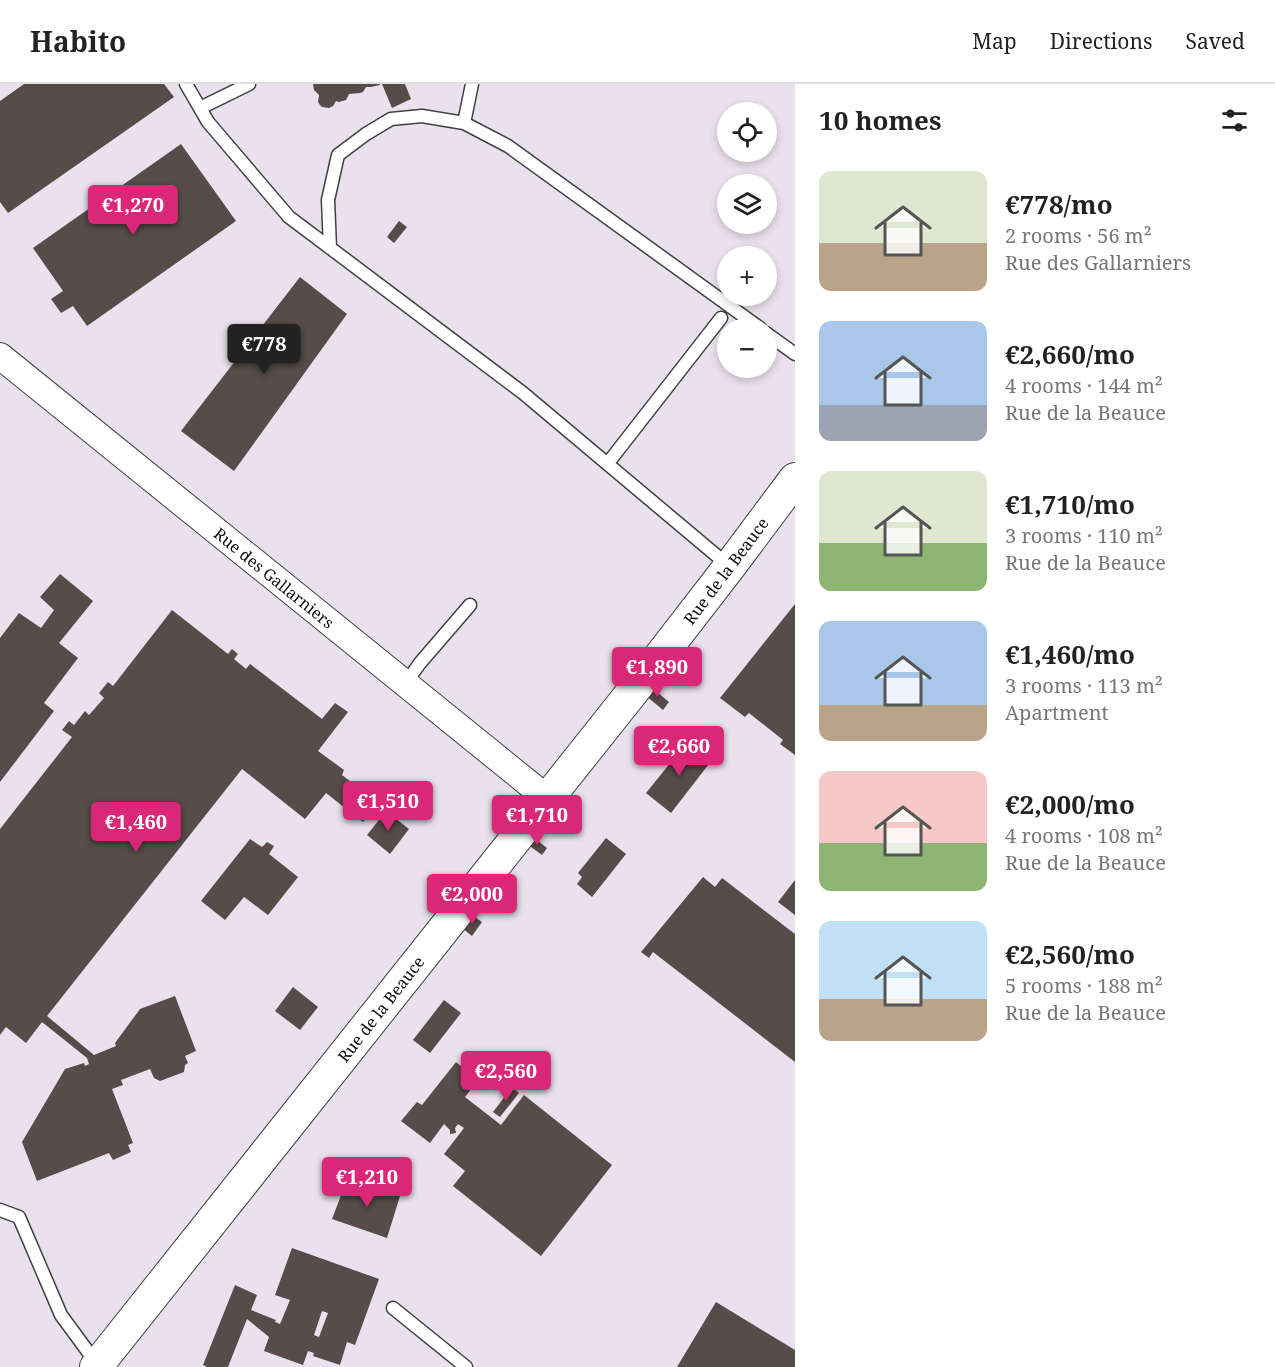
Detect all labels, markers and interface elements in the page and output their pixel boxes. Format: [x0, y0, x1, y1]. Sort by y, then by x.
text: Habito [30, 22, 126, 60]
text: Map [972, 27, 1017, 55]
text: Directions [1050, 27, 1152, 55]
text: Saved [1185, 27, 1245, 55]
map controls [717, 102, 777, 378]
button: locate [717, 102, 777, 162]
text: 10 homes [819, 102, 941, 138]
icon: filters [1218, 104, 1251, 137]
button: layers [717, 174, 777, 234]
pin: €1,270 [84, 185, 182, 236]
text: €778/mo [1005, 186, 1113, 222]
text: €1,270 [102, 191, 164, 218]
icon: home [867, 195, 939, 267]
text: 2 rooms · 56 m² [1005, 222, 1152, 249]
button: + [717, 246, 777, 306]
text: Rue des Gallarniers [1005, 249, 1191, 276]
button: − [717, 318, 777, 378]
pin: €778 [228, 324, 300, 375]
text: €778 [241, 330, 287, 357]
text: €2,660/mo [1005, 336, 1135, 372]
icon: home [867, 345, 939, 417]
text: 4 rooms · 144 m² [1005, 372, 1163, 399]
text: Rue de la Beauce [1005, 399, 1166, 426]
text: €1,710/mo [1005, 486, 1135, 522]
icon: home [867, 495, 939, 567]
street label: Rue de la Beauce [678, 513, 774, 629]
text: 3 rooms · 110 m² [1005, 522, 1163, 549]
street label: Rue des Gallarniers [209, 523, 339, 633]
text: Rue de la Beauce [1005, 549, 1166, 576]
text: €1,460/mo [1005, 636, 1135, 672]
icon: home [867, 645, 939, 717]
pin: €1,890 [608, 647, 706, 698]
text: €1,890 [626, 653, 688, 680]
text: 3 rooms · 113 m² [1005, 672, 1163, 699]
text: Apartment [1005, 699, 1109, 726]
pin: €2,660 [630, 726, 728, 777]
text: €2,660 [648, 732, 710, 759]
pin: €1,510 [339, 781, 437, 832]
text: €2,000/mo [1005, 786, 1135, 822]
text: €1,510 [357, 787, 419, 814]
pin: €1,710 [488, 795, 586, 846]
icon: home [867, 795, 939, 867]
text: €1,710 [506, 801, 568, 828]
pin: €1,460 [87, 802, 185, 853]
text: €1,460 [105, 808, 167, 835]
text: 4 rooms · 108 m² [1005, 822, 1163, 849]
text: Rue de la Beauce [1005, 849, 1166, 876]
pin: €2,000 [423, 874, 521, 925]
text: €2,000 [441, 880, 503, 907]
text: €2,560/mo [1005, 936, 1135, 972]
icon: home [867, 945, 939, 1017]
street label: Rue de la Beauce [333, 952, 429, 1066]
text: 5 rooms · 188 m² [1005, 972, 1163, 999]
text: Rue de la Beauce [1005, 999, 1166, 1026]
pin: €2,560 [457, 1051, 555, 1102]
text: €2,560 [475, 1057, 537, 1084]
pin: €1,210 [318, 1157, 416, 1208]
text: €1,210 [336, 1163, 398, 1190]

